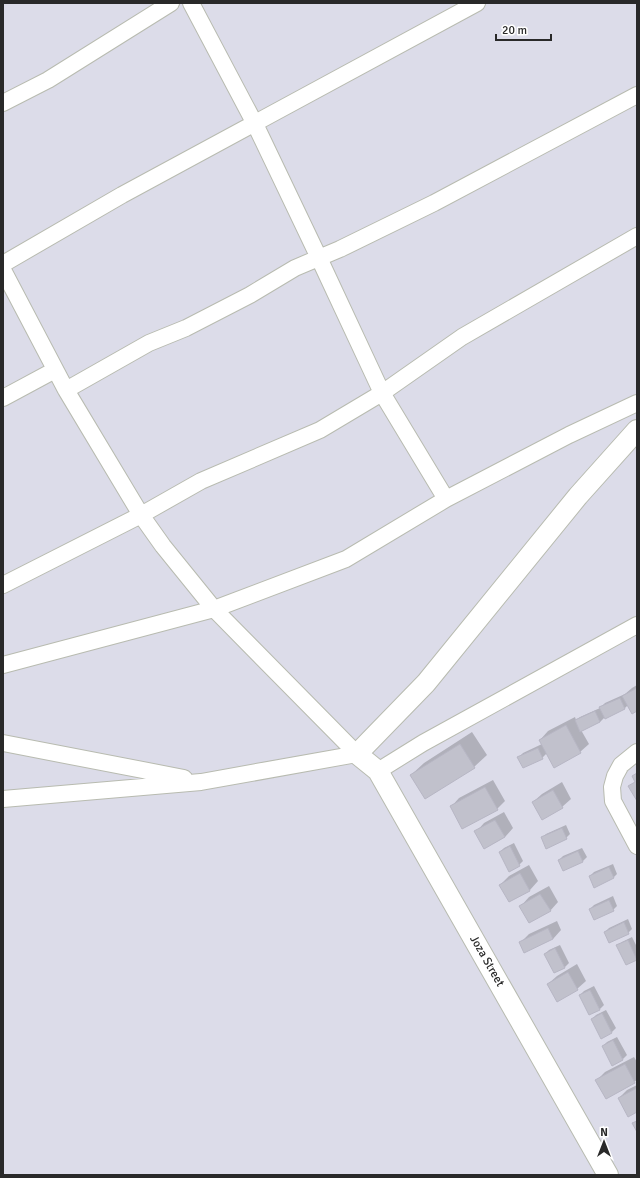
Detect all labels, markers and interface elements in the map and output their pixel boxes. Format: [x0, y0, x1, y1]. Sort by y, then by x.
scale bar [496, 16, 551, 42]
text: 20 m [502, 23, 527, 38]
street label: Joza Street [466, 933, 508, 989]
north arrow [584, 1122, 624, 1162]
text: N [600, 1126, 608, 1139]

